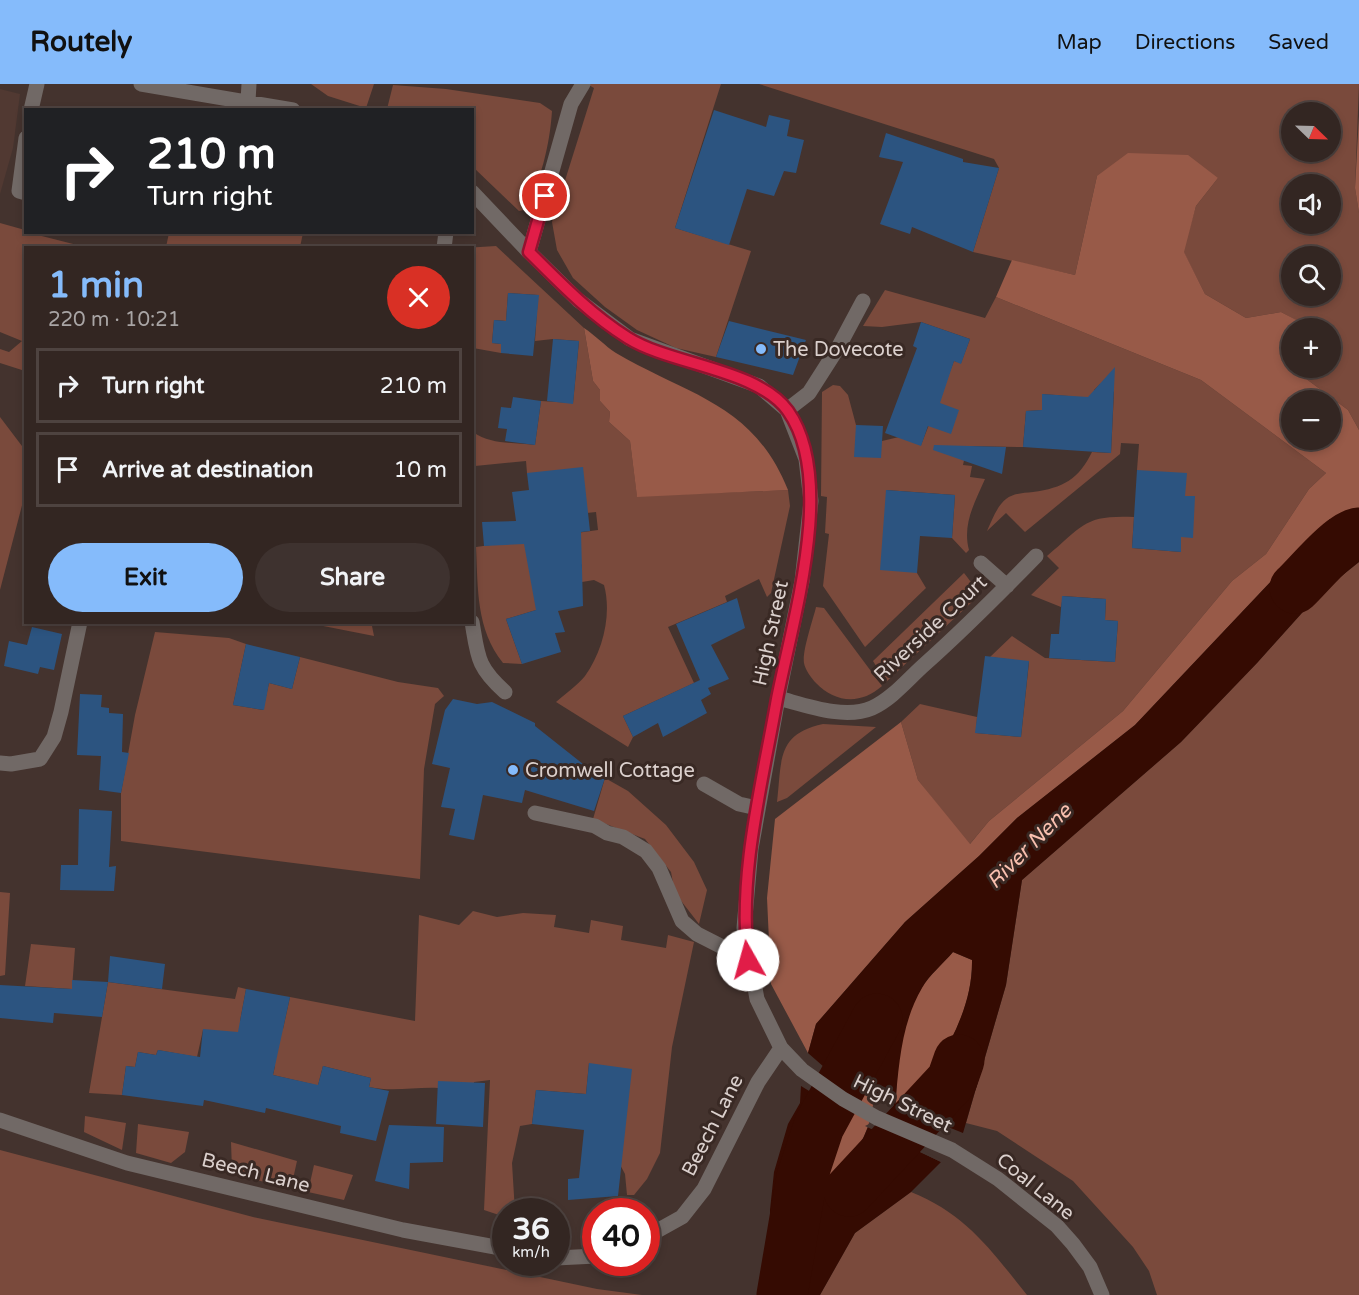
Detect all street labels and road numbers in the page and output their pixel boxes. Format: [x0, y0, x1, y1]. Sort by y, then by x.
street label: Riverside Court [869, 570, 992, 687]
street label: High Street [748, 578, 794, 688]
street label: High Street [849, 1070, 956, 1138]
street label: Beech Lane [677, 1071, 749, 1180]
street label: Beech Lane [199, 1148, 312, 1198]
street label: Coal Lane [992, 1148, 1079, 1225]

